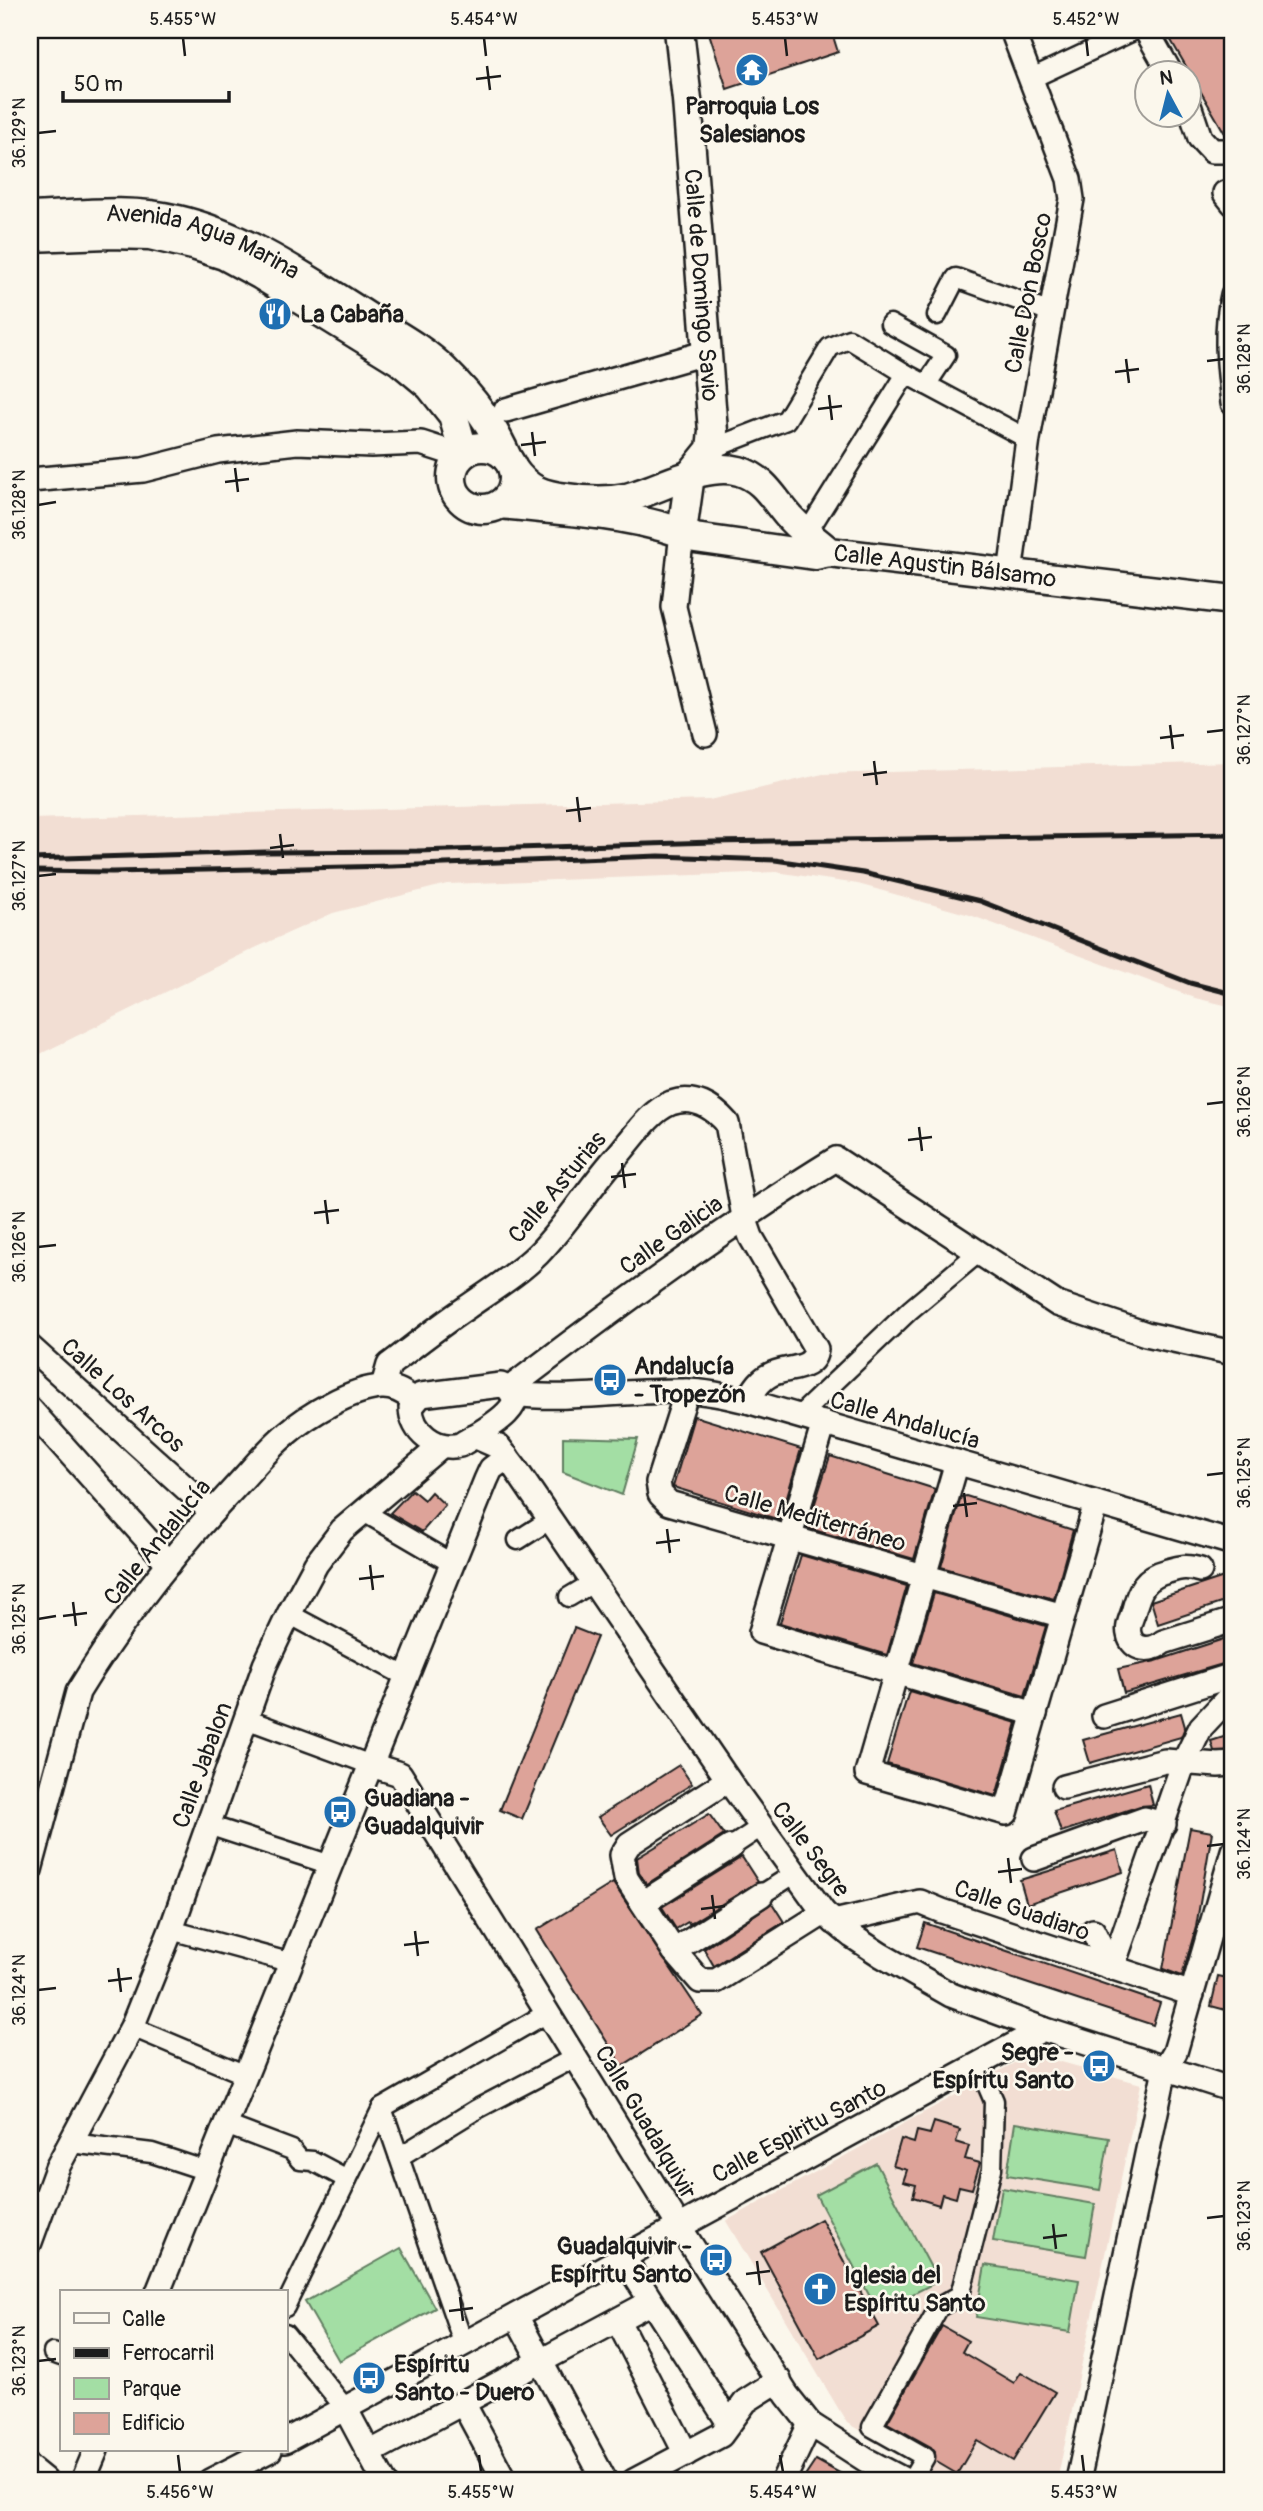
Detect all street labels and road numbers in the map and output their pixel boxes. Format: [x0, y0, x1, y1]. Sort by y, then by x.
street label: Calle de Domingo Savio [677, 168, 725, 402]
street label: Avenida Agua Marina [106, 199, 305, 286]
street label: Calle Don Bosco [999, 210, 1058, 376]
street label: Calle Agustin Bálsamo [832, 539, 1058, 594]
street label: Calle Asturias [502, 1125, 613, 1249]
street label: Calle Galicia [614, 1189, 728, 1281]
street label: Calle Los Arcos [55, 1332, 191, 1459]
street label: Calle Andalucía [827, 1385, 983, 1456]
street label: Calle Andalucía [98, 1473, 217, 1611]
street label: Calle Mediterráneo [721, 1479, 909, 1558]
street label: Calle Jabalon [166, 1698, 239, 1832]
street label: Calle Segre [765, 1796, 856, 1903]
street label: Calle Guadiaro [950, 1874, 1094, 1947]
street label: Calle Guadalquivir [588, 2040, 703, 2205]
street label: Calle Espiritu Santo [707, 2073, 892, 2190]

